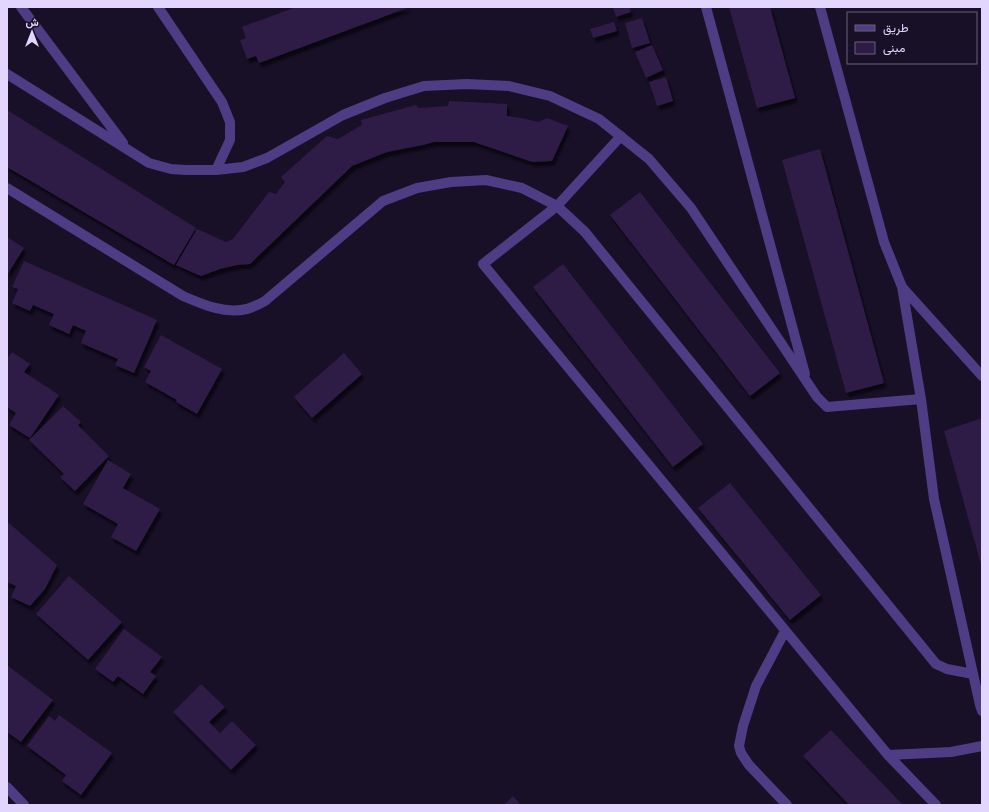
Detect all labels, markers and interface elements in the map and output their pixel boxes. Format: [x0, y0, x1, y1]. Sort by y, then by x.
north arrow [12, 12, 52, 52]
legend [847, 12, 977, 64]
text: ش [25, 14, 39, 29]
text: طريق [883, 19, 909, 36]
text: مبنى [883, 39, 905, 56]

